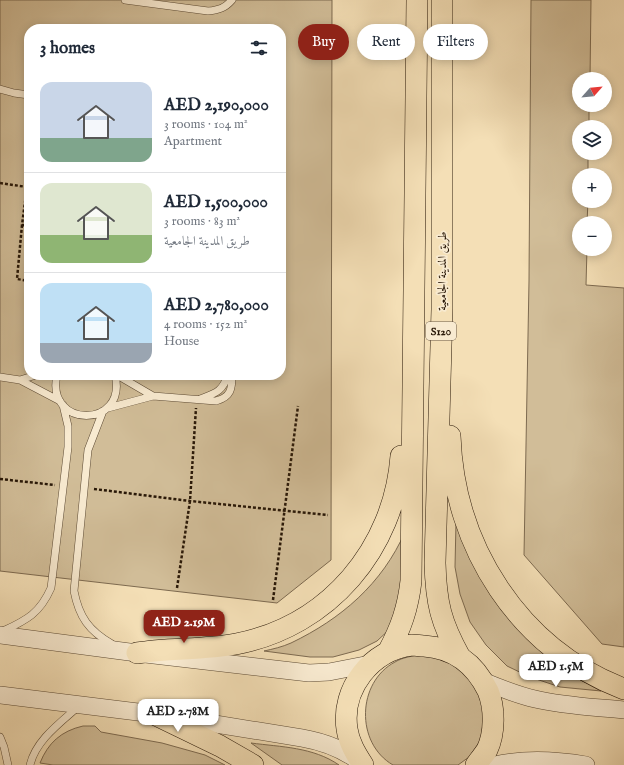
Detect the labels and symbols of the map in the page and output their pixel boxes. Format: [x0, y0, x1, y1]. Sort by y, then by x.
north arrow [572, 72, 612, 112]
street label: طريق المدينة الجامعية [435, 231, 450, 311]
road number: S120 [426, 322, 456, 340]
pin: AED 2.19M [138, 610, 230, 644]
pin: AED 1.5M [515, 654, 597, 688]
pin: AED 2.78M [132, 699, 224, 733]

